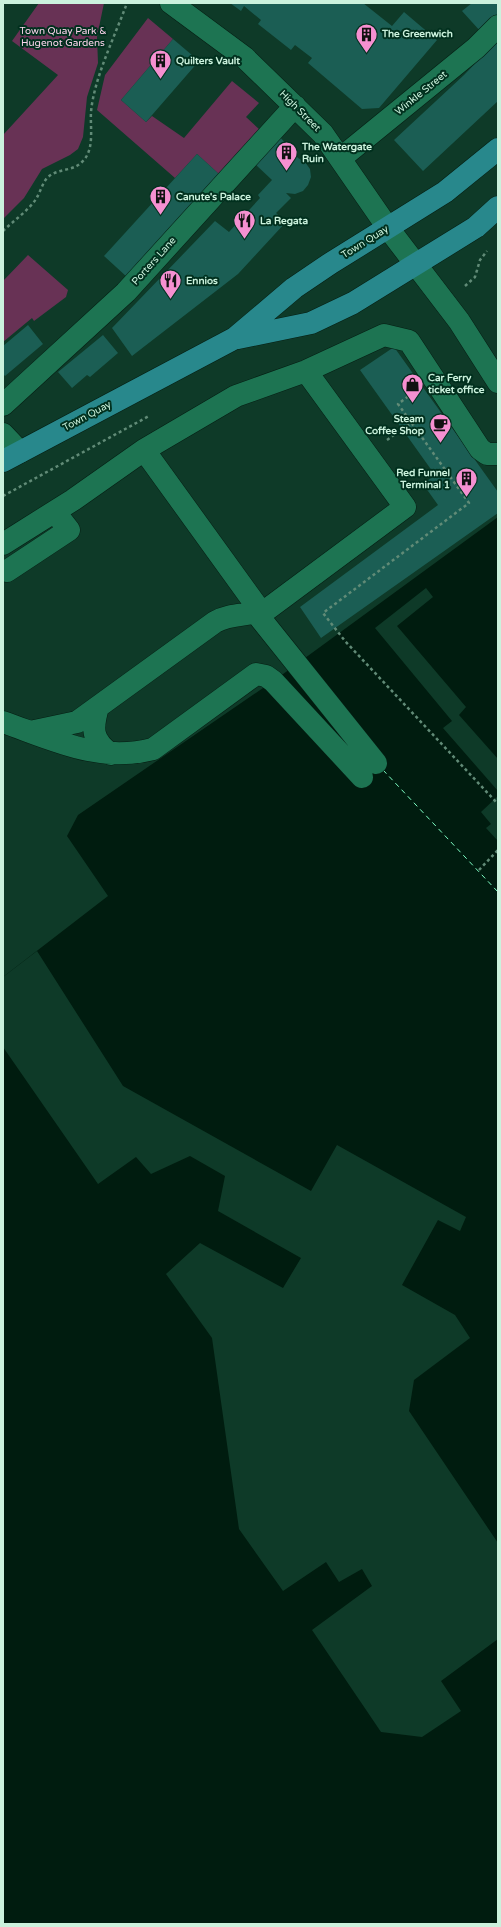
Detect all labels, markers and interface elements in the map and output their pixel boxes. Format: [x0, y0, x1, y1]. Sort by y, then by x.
building icon: The Greenwich [353, 21, 379, 54]
park label: Town Quay Park & Hugenot Gardens [20, 25, 106, 49]
place label: The Greenwich [381, 28, 453, 40]
building icon: Quilters Vault [147, 48, 173, 81]
place label: Quilters Vault [176, 55, 240, 67]
street label: Winkle Street [393, 68, 450, 118]
street label: High Street [277, 88, 323, 134]
building icon: The Watergate Ruin [274, 140, 300, 173]
place label: The Watergate Ruin [301, 141, 372, 165]
building icon: Canute's Palace [148, 184, 174, 217]
place label: Canute's Palace [176, 191, 251, 203]
restaurant icon: La Regata [232, 208, 258, 241]
place label: La Regata [260, 215, 308, 227]
street label: Town Quay [339, 223, 391, 261]
street label: Porters Lane [129, 234, 179, 287]
restaurant icon: Ennios [158, 268, 184, 301]
place label: Ennios [186, 275, 218, 287]
shop icon: Car Ferry ticket office [399, 371, 425, 404]
place label: Car Ferry ticket office [427, 372, 485, 396]
street label: Town Quay [61, 398, 114, 434]
cafe icon: Steam Coffee Shop [427, 412, 453, 445]
place label: Steam Coffee Shop [365, 413, 425, 437]
building icon: Red Funnel Terminal 1 [453, 466, 479, 499]
place label: Red Funnel Terminal 1 [396, 467, 450, 491]

